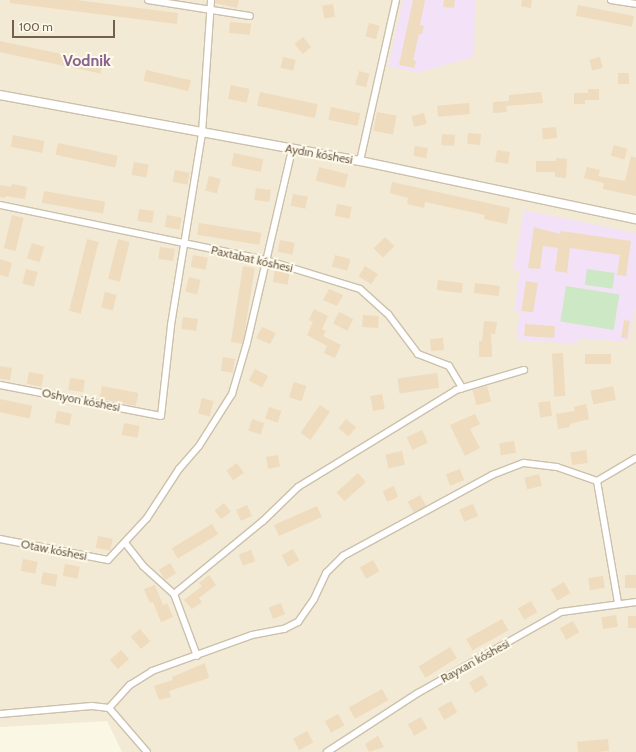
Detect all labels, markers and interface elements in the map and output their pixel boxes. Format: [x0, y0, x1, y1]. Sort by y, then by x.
scale bar [14, 12, 117, 38]
text: 100 m [19, 19, 53, 34]
district label: Vodnik [63, 51, 111, 71]
street label: Aydın kóshesi [284, 141, 354, 167]
street label: Paxtabat kóshesi [210, 243, 294, 275]
street label: Oshyon kóshesi [41, 385, 121, 415]
street label: Otaw kóshesi [20, 537, 88, 563]
street label: Rayxan kóshesi [438, 636, 512, 686]

